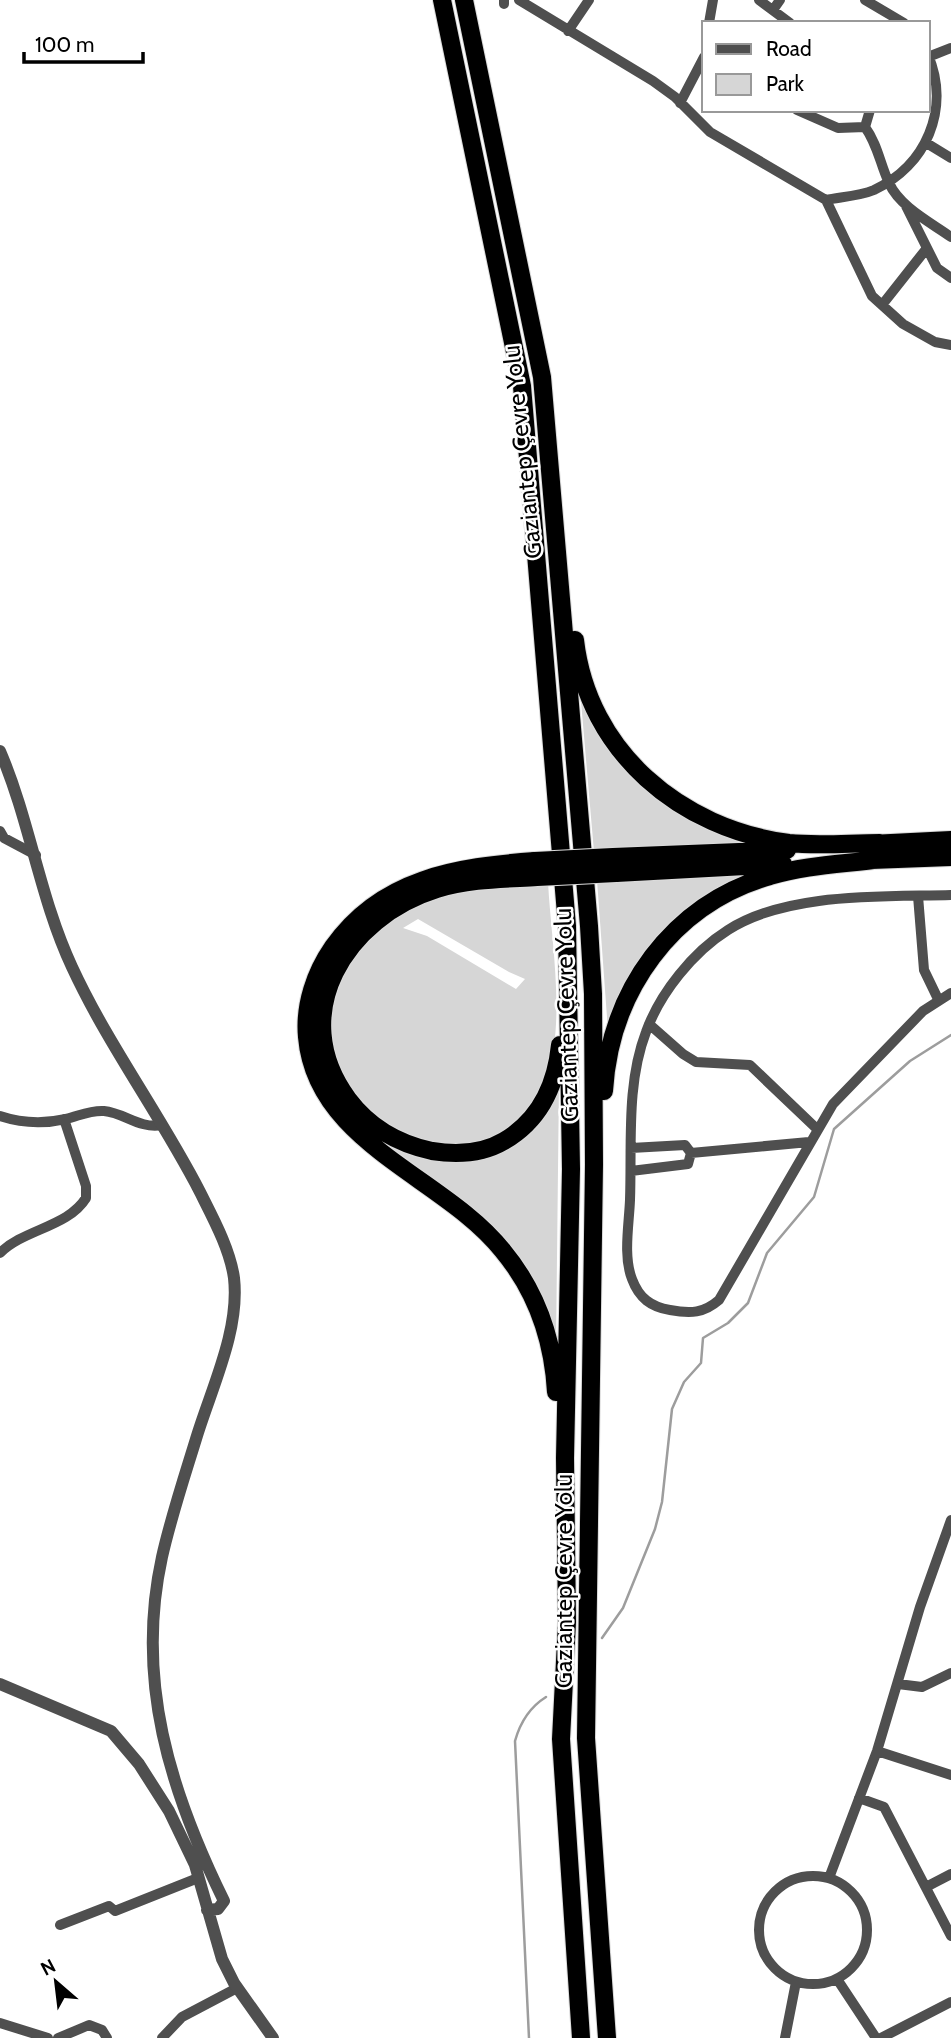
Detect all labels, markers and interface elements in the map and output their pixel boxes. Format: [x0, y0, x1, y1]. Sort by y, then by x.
scale bar [24, 21, 144, 65]
legend [702, 21, 930, 112]
text: 100 m [35, 32, 94, 57]
text: Road [766, 36, 812, 61]
text: Park [766, 71, 804, 96]
street label: Gaziantep Çevre Yolu [496, 344, 548, 560]
street label: Gaziantep Çevre Yolu [548, 907, 584, 1123]
street label: Gaziantep Çevre Yolu [549, 1474, 578, 1688]
north arrow [21, 1947, 91, 2017]
text: N [37, 1954, 60, 1981]

